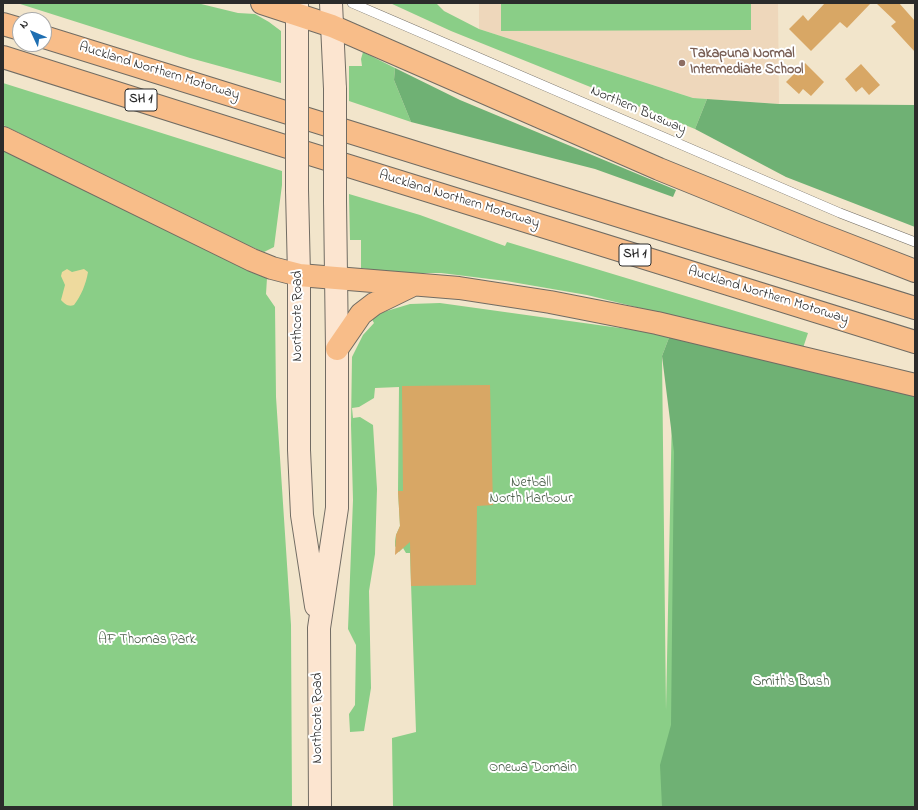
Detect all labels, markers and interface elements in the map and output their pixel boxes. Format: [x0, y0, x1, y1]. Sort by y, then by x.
north arrow [12, 12, 52, 52]
text: N [16, 16, 32, 33]
street label: Auckland Northern Motorway [77, 40, 241, 104]
place label: Takapuna Normal Intermediate School [690, 47, 803, 80]
marker: Takapuna Normal Intermediate School [677, 58, 687, 68]
street label: Northern Busway [588, 83, 688, 139]
road number: SH 1 [125, 89, 157, 111]
street label: Auckland Northern Motorway [377, 168, 541, 232]
road number: SH 1 [619, 244, 651, 266]
street label: Auckland Northern Motorway [686, 264, 850, 328]
street label: Northcote Road [291, 271, 307, 361]
park label: Netball North Harbour [490, 476, 572, 508]
park label: AF Thomas Park [98, 633, 196, 649]
street label: Northcote Road [311, 673, 327, 763]
park label: Smith's Bush [753, 675, 829, 691]
park label: Onewa Domain [489, 761, 577, 777]

